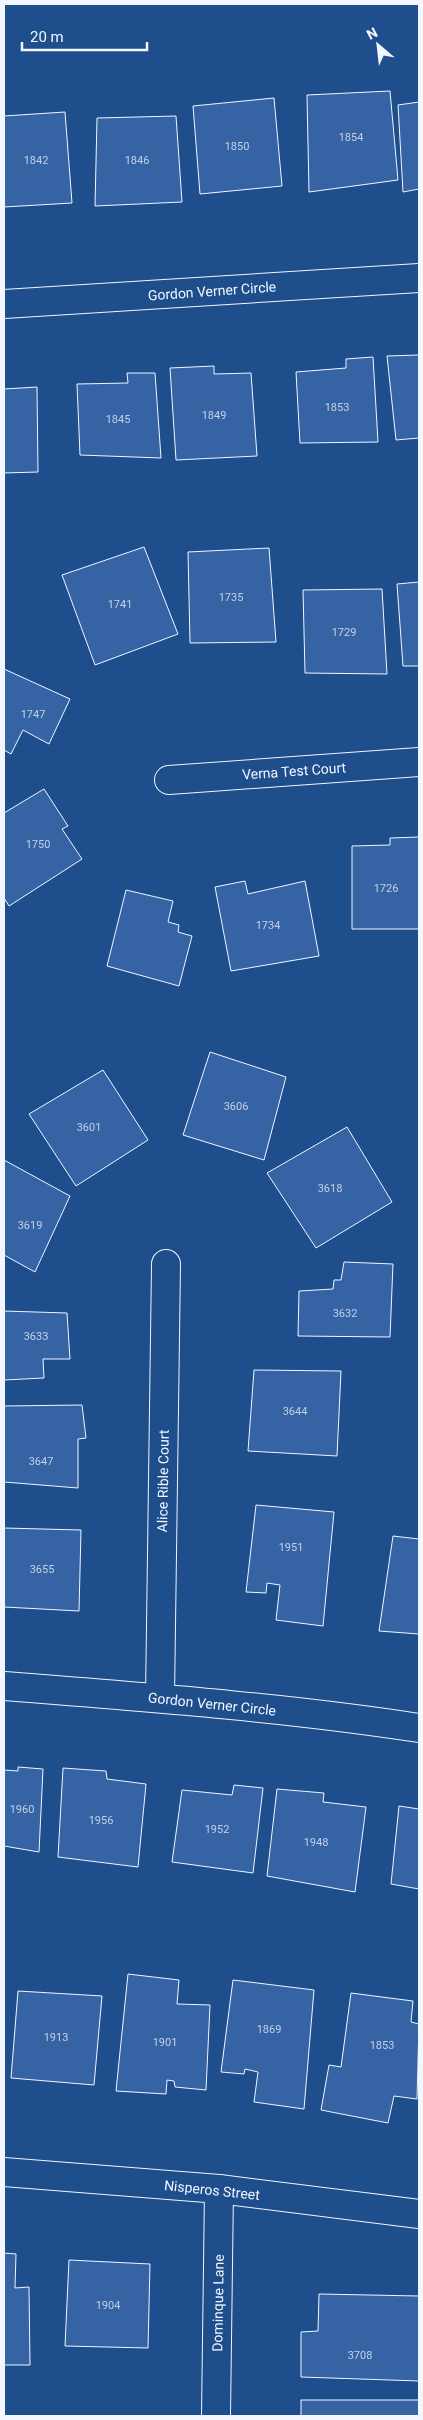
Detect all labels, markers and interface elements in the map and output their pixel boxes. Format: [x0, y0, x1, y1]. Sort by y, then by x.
scale bar [22, 20, 148, 52]
north arrow [353, 20, 403, 70]
text: N [364, 24, 380, 43]
text: 20 m [30, 28, 64, 46]
house number: 1854 [339, 131, 363, 144]
house number: 1850 [225, 140, 249, 153]
house number: 1842 [24, 154, 48, 167]
house number: 1846 [125, 154, 149, 167]
street label: Gordon Verner Circle [147, 279, 277, 303]
house number: 1853 [325, 401, 349, 414]
house number: 1849 [202, 409, 226, 422]
house number: 1845 [106, 413, 130, 426]
house number: 1735 [219, 591, 243, 604]
house number: 1741 [108, 598, 132, 611]
house number: 1729 [332, 626, 356, 639]
house number: 1747 [21, 708, 45, 721]
street label: Verna Test Court [241, 759, 347, 783]
house number: 1750 [26, 838, 50, 851]
house number: 1726 [374, 882, 398, 895]
house number: 1734 [256, 919, 280, 932]
house number: 3606 [224, 1100, 248, 1113]
house number: 3601 [77, 1121, 101, 1134]
house number: 3618 [318, 1182, 342, 1195]
house number: 3619 [18, 1219, 42, 1232]
house number: 3632 [333, 1307, 357, 1320]
house number: 3633 [24, 1330, 48, 1343]
house number: 3644 [283, 1405, 307, 1418]
street label: Alice Rible Court [154, 1429, 172, 1533]
house number: 3647 [29, 1455, 53, 1468]
house number: 1951 [279, 1541, 303, 1554]
house number: 3655 [30, 1563, 54, 1576]
street label: Gordon Verner Circle [147, 1689, 277, 1719]
house number: 1960 [10, 1803, 34, 1816]
house number: 1956 [89, 1814, 113, 1827]
house number: 1952 [205, 1823, 229, 1836]
house number: 1948 [304, 1836, 328, 1849]
house number: 1869 [257, 2023, 281, 2036]
house number: 1913 [44, 2031, 68, 2044]
house number: 1901 [153, 2036, 177, 2049]
house number: 1853 [370, 2039, 394, 2052]
street label: Nisperos Street [163, 2177, 261, 2203]
street label: Dominque Lane [209, 2254, 227, 2352]
house number: 1904 [96, 2299, 120, 2312]
house number: 3708 [348, 2349, 372, 2362]

